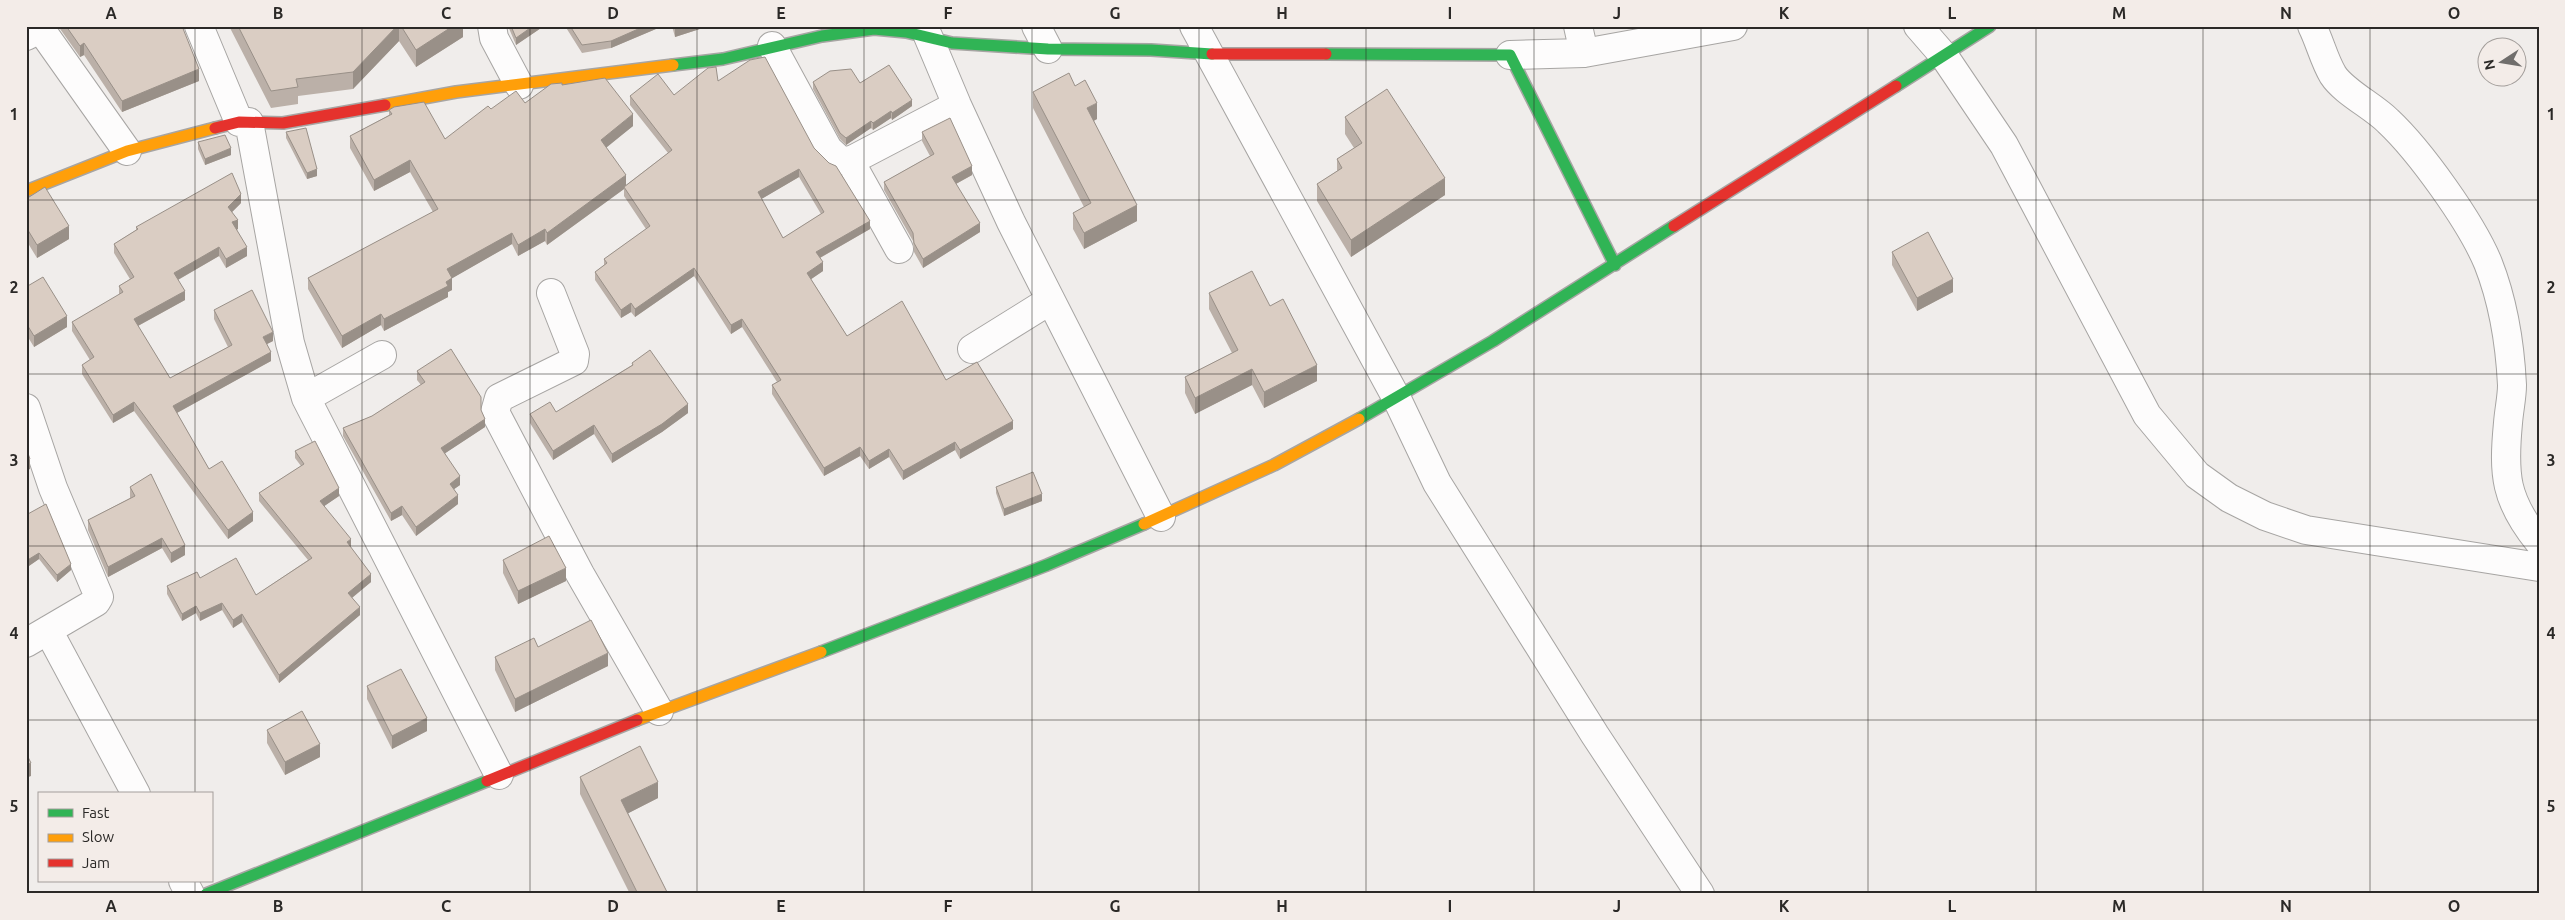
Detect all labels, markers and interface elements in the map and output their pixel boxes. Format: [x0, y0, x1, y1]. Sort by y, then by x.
text: A [105, 4, 117, 22]
text: B [273, 4, 283, 22]
text: C [441, 4, 451, 22]
text: D [607, 4, 619, 22]
text: E [776, 4, 786, 22]
text: F [944, 4, 953, 22]
text: G [1109, 4, 1121, 22]
text: H [1276, 4, 1288, 22]
text: I [1448, 4, 1452, 22]
text: J [1613, 4, 1621, 22]
text: K [1779, 4, 1790, 22]
text: L [1948, 4, 1957, 22]
text: M [2112, 4, 2126, 22]
text: N [2280, 4, 2292, 22]
text: O [2448, 4, 2460, 22]
north arrow [2478, 38, 2528, 88]
text: N [2480, 58, 2498, 71]
text: 1 [9, 105, 19, 123]
text: 1 [2546, 105, 2556, 123]
text: 2 [9, 278, 19, 296]
text: 2 [2546, 278, 2556, 296]
text: 3 [9, 451, 19, 469]
text: 3 [2546, 451, 2556, 469]
text: 4 [9, 624, 19, 642]
text: 4 [2546, 624, 2556, 642]
legend [38, 792, 212, 882]
text: 5 [9, 797, 19, 815]
text: 5 [2546, 797, 2556, 815]
text: Fast [82, 804, 110, 821]
text: Slow [82, 828, 115, 845]
text: Jam [82, 854, 110, 871]
text: A [105, 897, 117, 915]
text: B [273, 897, 283, 915]
text: C [441, 897, 451, 915]
text: D [607, 897, 619, 915]
text: E [776, 897, 786, 915]
text: F [944, 897, 953, 915]
text: G [1109, 897, 1121, 915]
text: H [1276, 897, 1288, 915]
text: I [1448, 897, 1452, 915]
text: J [1613, 897, 1621, 915]
text: K [1779, 897, 1790, 915]
text: L [1948, 897, 1957, 915]
text: M [2112, 897, 2126, 915]
text: N [2280, 897, 2292, 915]
text: O [2448, 897, 2460, 915]

